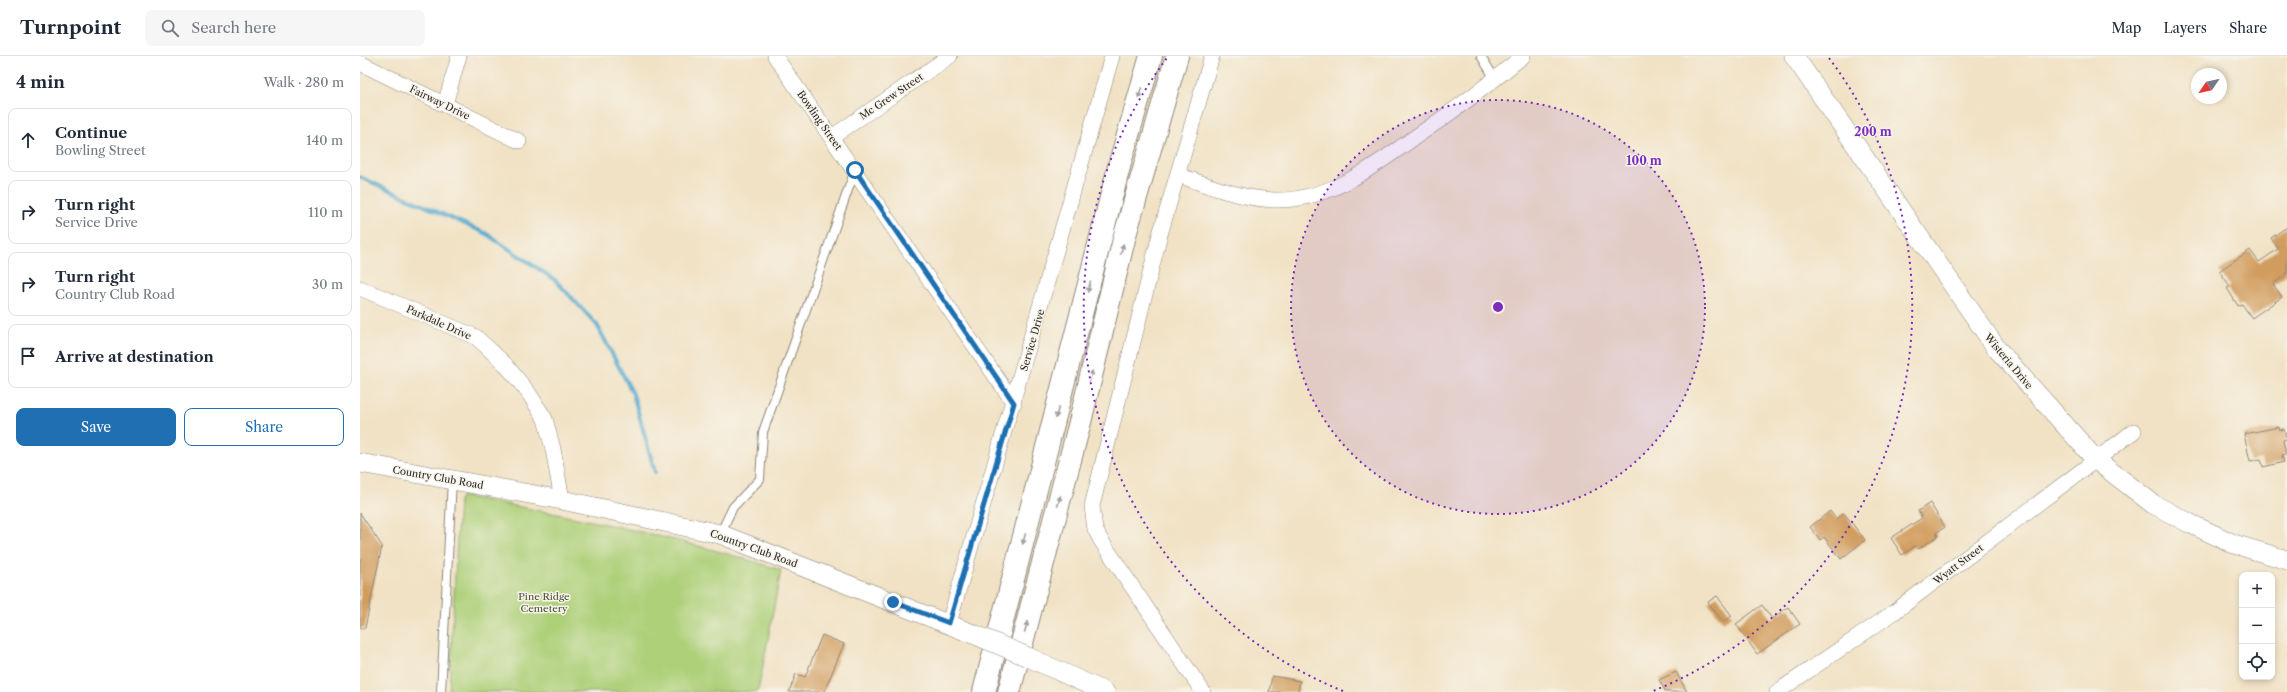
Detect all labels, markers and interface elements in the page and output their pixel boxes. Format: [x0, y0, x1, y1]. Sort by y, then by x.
search box [145, 10, 425, 46]
text: Turnpoint [20, 16, 121, 39]
icon: search [159, 17, 181, 39]
text: Search here [191, 18, 276, 37]
text: Map [2111, 19, 2141, 37]
text: Layers [2163, 19, 2207, 37]
text: Share [2229, 19, 2267, 37]
north arrow [2191, 68, 2227, 104]
street label: Mc Grew Street [857, 70, 926, 123]
text: 4 min [16, 72, 65, 92]
text: Walk · 280 m [263, 74, 344, 90]
street label: Fairway Drive [407, 82, 472, 123]
street label: Bowling Street [794, 88, 845, 153]
one-way arrow [1137, 88, 1143, 100]
text: Continue [55, 123, 127, 142]
text: 200 m [1854, 124, 1892, 139]
icon: ahead [17, 129, 39, 151]
text: 140 m [306, 132, 343, 148]
text: Bowling Street [55, 142, 146, 158]
text: 100 m [1626, 153, 1662, 168]
route start [846, 161, 864, 179]
text: Turn right [55, 195, 135, 214]
icon: right [17, 201, 39, 223]
text: 110 m [308, 204, 343, 220]
text: Service Drive [55, 214, 138, 230]
one-way arrow [1119, 243, 1125, 255]
text: Turn right [55, 267, 135, 286]
icon: right [17, 273, 39, 295]
text: 30 m [312, 276, 343, 292]
one-way arrow [1086, 281, 1092, 293]
text: Country Club Road [55, 286, 175, 302]
centre of rings [1491, 300, 1505, 314]
street label: Parkdale Drive [404, 302, 474, 343]
street label: Service Drive [1017, 307, 1048, 373]
street label: Wisteria Drive [1981, 330, 2036, 392]
icon: arrive [17, 345, 39, 367]
text: Arrive at destination [55, 347, 214, 366]
one-way arrow [1088, 369, 1094, 381]
one-way arrow [1053, 407, 1059, 419]
button: Save [16, 408, 176, 446]
button: Share [184, 408, 344, 446]
street label: Country Club Road [391, 463, 484, 492]
one-way arrow [1056, 495, 1062, 507]
street label: Country Club Road [708, 527, 799, 570]
one-way arrow [1021, 533, 1027, 545]
street label: Wyatt Street [1930, 541, 1986, 588]
map controls [2239, 572, 2275, 680]
button: + [2239, 572, 2275, 608]
park label: Pine Ridge Cemetery [518, 590, 570, 615]
route end [884, 593, 902, 611]
button: − [2239, 608, 2275, 644]
one-way arrow [1023, 621, 1029, 633]
button: locate [2239, 644, 2275, 680]

